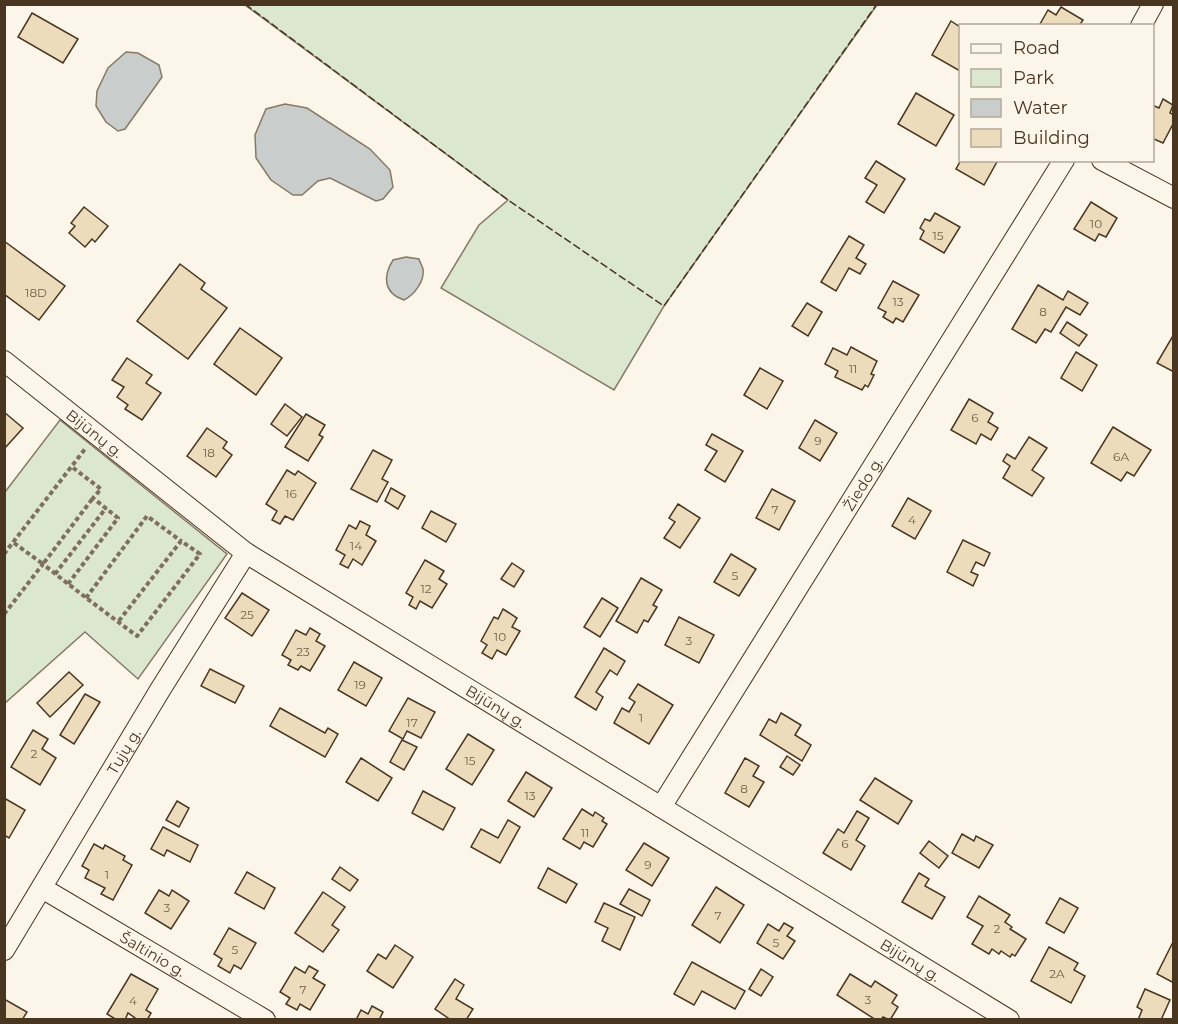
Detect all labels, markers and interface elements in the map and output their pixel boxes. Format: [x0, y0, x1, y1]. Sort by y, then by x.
legend [959, 24, 1154, 162]
text: Road [1013, 37, 1060, 59]
text: Park [1013, 67, 1054, 89]
text: Water [1013, 97, 1068, 119]
text: Building [1013, 127, 1090, 149]
house number: 10 [1090, 216, 1102, 231]
house number: 15 [932, 228, 944, 243]
house number: 18D [25, 285, 47, 300]
house number: 13 [892, 294, 904, 309]
house number: 8 [1039, 304, 1047, 319]
house number: 11 [849, 361, 857, 376]
street label: Bijūnų g. [63, 405, 127, 461]
house number: 6 [971, 410, 979, 425]
house number: 9 [814, 433, 822, 448]
house number: 18 [203, 445, 215, 460]
house number: 6A [1113, 449, 1129, 464]
street label: Žiedo g. [839, 453, 886, 514]
house number: 16 [285, 486, 297, 501]
house number: 7 [771, 502, 779, 517]
house number: 4 [908, 512, 916, 527]
house number: 14 [350, 538, 362, 553]
house number: 5 [732, 568, 739, 583]
house number: 12 [420, 581, 432, 596]
house number: 25 [240, 607, 254, 622]
house number: 10 [494, 629, 506, 644]
house number: 3 [686, 633, 693, 648]
house number: 23 [296, 644, 310, 659]
house number: 19 [354, 677, 366, 692]
street label: Bijūnų g. [462, 680, 530, 732]
house number: 1 [639, 710, 643, 725]
house number: 17 [406, 715, 418, 730]
street label: Tujų g. [102, 725, 144, 777]
house number: 2 [31, 746, 38, 761]
house number: 15 [464, 753, 476, 768]
house number: 8 [740, 781, 748, 796]
house number: 13 [524, 788, 536, 803]
house number: 11 [581, 825, 589, 840]
house number: 6 [841, 836, 849, 851]
house number: 9 [644, 857, 652, 872]
house number: 1 [105, 867, 109, 882]
house number: 3 [164, 900, 171, 915]
house number: 7 [714, 908, 722, 923]
house number: 2 [994, 921, 1001, 936]
street label: Šaltinio g. [117, 927, 189, 981]
street label: Bijūnų g. [877, 934, 944, 985]
house number: 5 [773, 935, 780, 950]
house number: 5 [232, 942, 239, 957]
house number: 2A [1049, 966, 1065, 981]
house number: 7 [299, 982, 307, 997]
house number: 3 [865, 992, 872, 1007]
house number: 4 [129, 993, 137, 1008]

